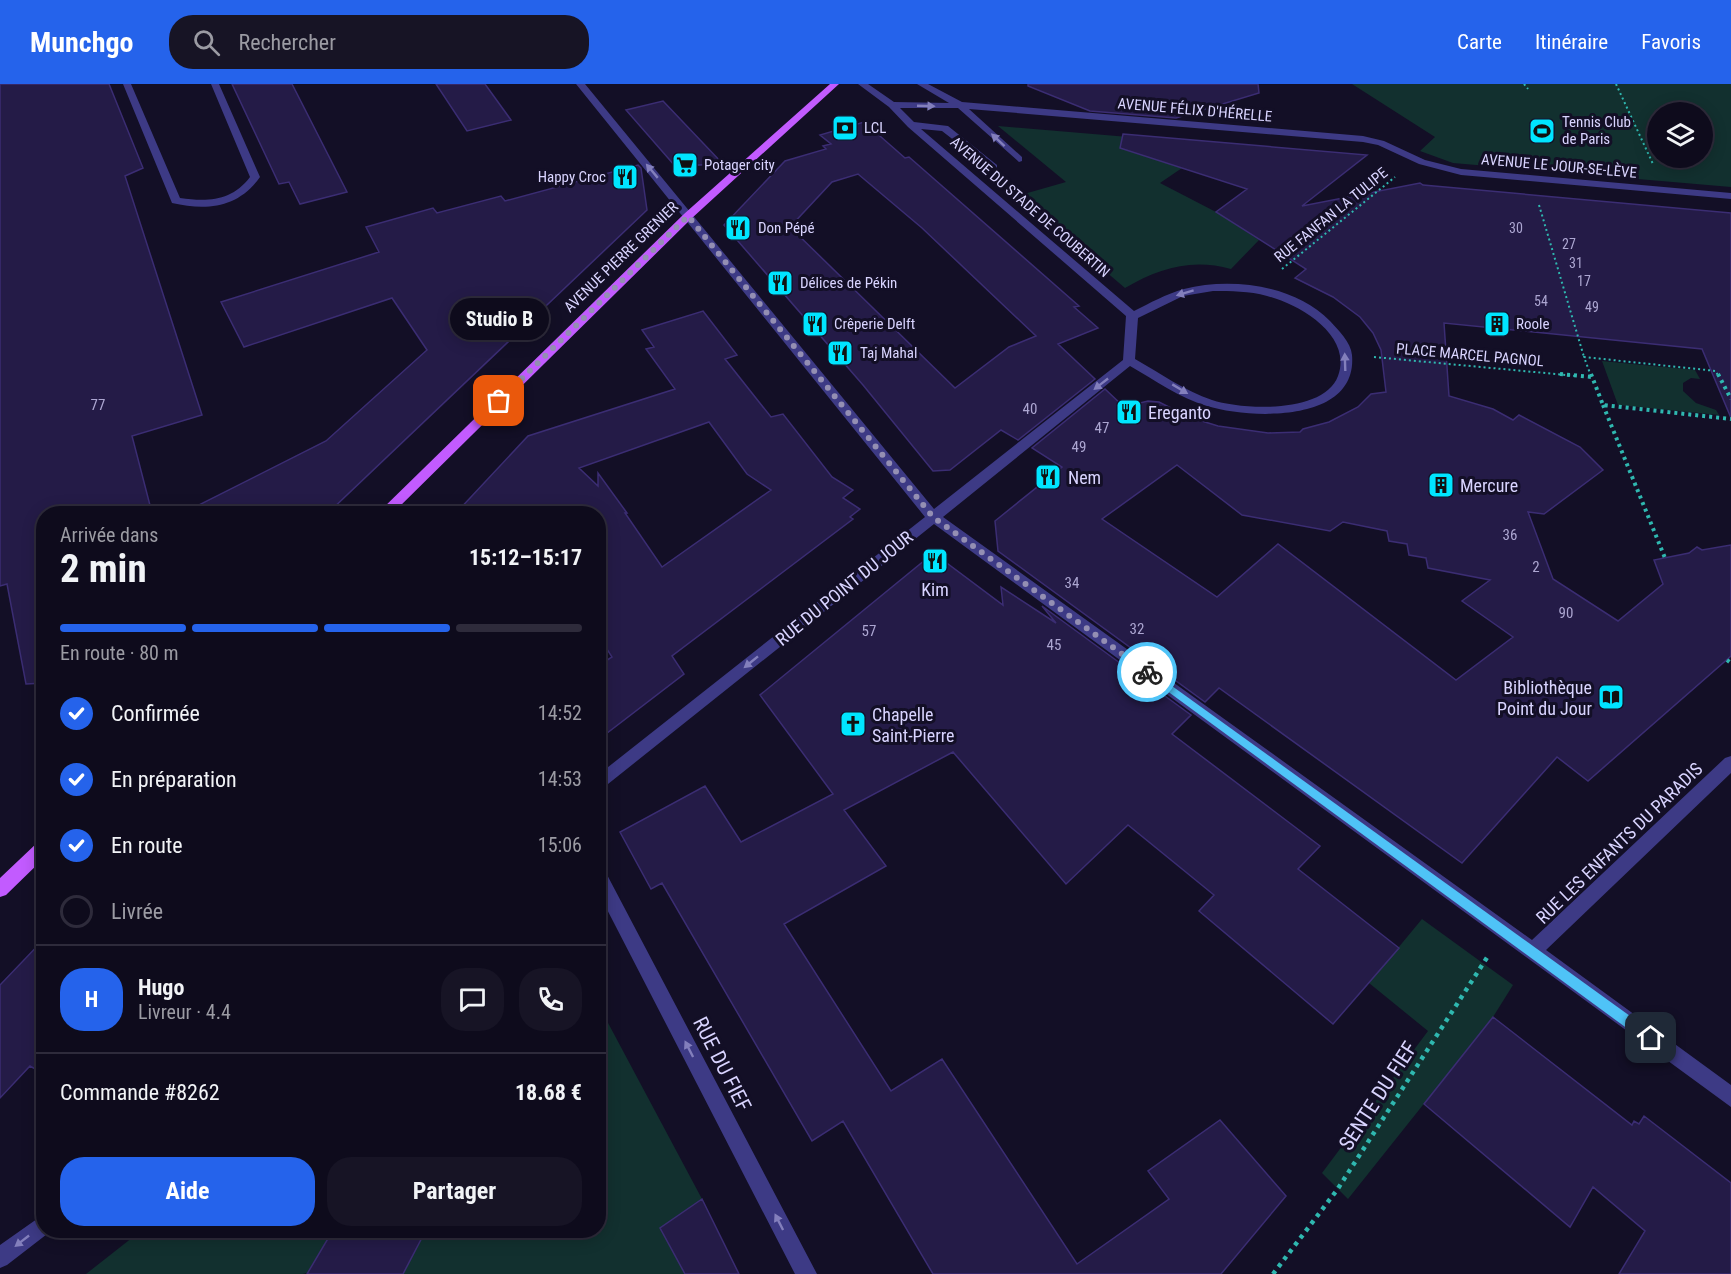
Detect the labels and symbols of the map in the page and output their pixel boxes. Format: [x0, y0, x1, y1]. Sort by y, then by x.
street label: AVENUE FÉLIX D'HÉRELLE [1117, 94, 1273, 126]
one-way arrow [917, 102, 936, 111]
bank icon: LCL [830, 113, 860, 143]
place label: Tennis Club de Paris [1562, 113, 1631, 148]
sports icon: Tennis Club de Paris [1527, 116, 1557, 146]
place label: LCL [864, 119, 886, 137]
street label: AVENUE DU STADE DE COUBERTIN [947, 133, 1113, 281]
one-way arrow [992, 134, 1006, 148]
supermarket icon: Potager city [670, 150, 700, 180]
street label: AVENUE LE JOUR-SE-LÈVE [1480, 150, 1638, 182]
place label: Potager city [704, 156, 775, 174]
restaurant icon: Happy Croc [610, 162, 640, 192]
one-way arrow [646, 163, 659, 178]
street label: RUE FANFAN LA TULIPE [1271, 164, 1391, 266]
place label: Happy Croc [538, 168, 606, 186]
street label: AVENUE PIERRE GRENIER [560, 198, 682, 316]
restaurant icon: Don Pépé [723, 213, 753, 243]
place label: Don Pépé [758, 219, 814, 237]
house number: 30 [1509, 220, 1523, 236]
house number: 27 [1562, 236, 1576, 252]
house number: 31 [1569, 255, 1583, 271]
restaurant icon: Délices de Pékin [765, 268, 795, 298]
house number: 17 [1577, 273, 1591, 289]
place label: Délices de Pékin [800, 274, 897, 292]
one-way arrow [1176, 289, 1194, 298]
house number: 54 [1534, 293, 1548, 309]
callout: Studio B [450, 299, 548, 341]
house number: 49 [1585, 299, 1599, 315]
restaurant icon: Crêperie Delft [800, 309, 830, 339]
building icon: Roole [1482, 309, 1512, 339]
place label: Crêperie Delft [834, 315, 915, 333]
place label: Roole [1516, 315, 1550, 333]
restaurant icon: Taj Mahal [825, 338, 855, 368]
street label: PLACE MARCEL PAGNOL [1395, 340, 1545, 370]
place label: Taj Mahal [860, 344, 917, 362]
one-way arrow [1340, 352, 1350, 371]
pin [473, 375, 524, 426]
one-way arrow [1093, 378, 1109, 391]
one-way arrow [1172, 383, 1188, 394]
house number: 77 [91, 396, 105, 414]
restaurant icon: Ereganto [1114, 397, 1144, 427]
house number: 40 [1023, 400, 1037, 418]
place label: Ereganto [1148, 402, 1211, 423]
house number: 47 [1095, 419, 1109, 437]
house number: 49 [1072, 438, 1086, 456]
restaurant icon: Nem [1033, 462, 1063, 492]
place label: Nem [1068, 467, 1101, 488]
building icon: Mercure [1426, 470, 1456, 500]
place label: Mercure [1460, 475, 1518, 496]
street label: RUE DU POINT DU JOUR [771, 526, 917, 650]
house number: 36 [1503, 526, 1517, 544]
restaurant icon: Kim [920, 546, 950, 576]
house number: 2 [1532, 558, 1540, 576]
house number: 34 [1065, 574, 1079, 592]
place label: Kim [921, 579, 949, 600]
house number: 90 [1559, 604, 1573, 622]
house number: 32 [1130, 620, 1144, 638]
house number: 57 [862, 622, 876, 640]
house number: 45 [1047, 636, 1061, 654]
courier [1117, 642, 1177, 702]
one-way arrow [743, 656, 759, 669]
place label: Bibliothèque Point du Jour [1497, 677, 1593, 719]
library icon: Bibliothèque Point du Jour [1596, 682, 1626, 712]
place label: Chapelle Saint-Pierre [872, 704, 954, 746]
church icon: Chapelle Saint-Pierre [838, 709, 868, 739]
street label: RUE LES ENFANTS DU PARADIS [1532, 758, 1706, 928]
pin [1625, 1012, 1676, 1063]
street label: RUE DU FIEF [688, 1013, 756, 1115]
street label: SENTE DU FIEF [1334, 1037, 1422, 1155]
one-way arrow [684, 1040, 694, 1057]
one-way arrow [774, 1213, 784, 1231]
one-way arrow [14, 1235, 30, 1248]

